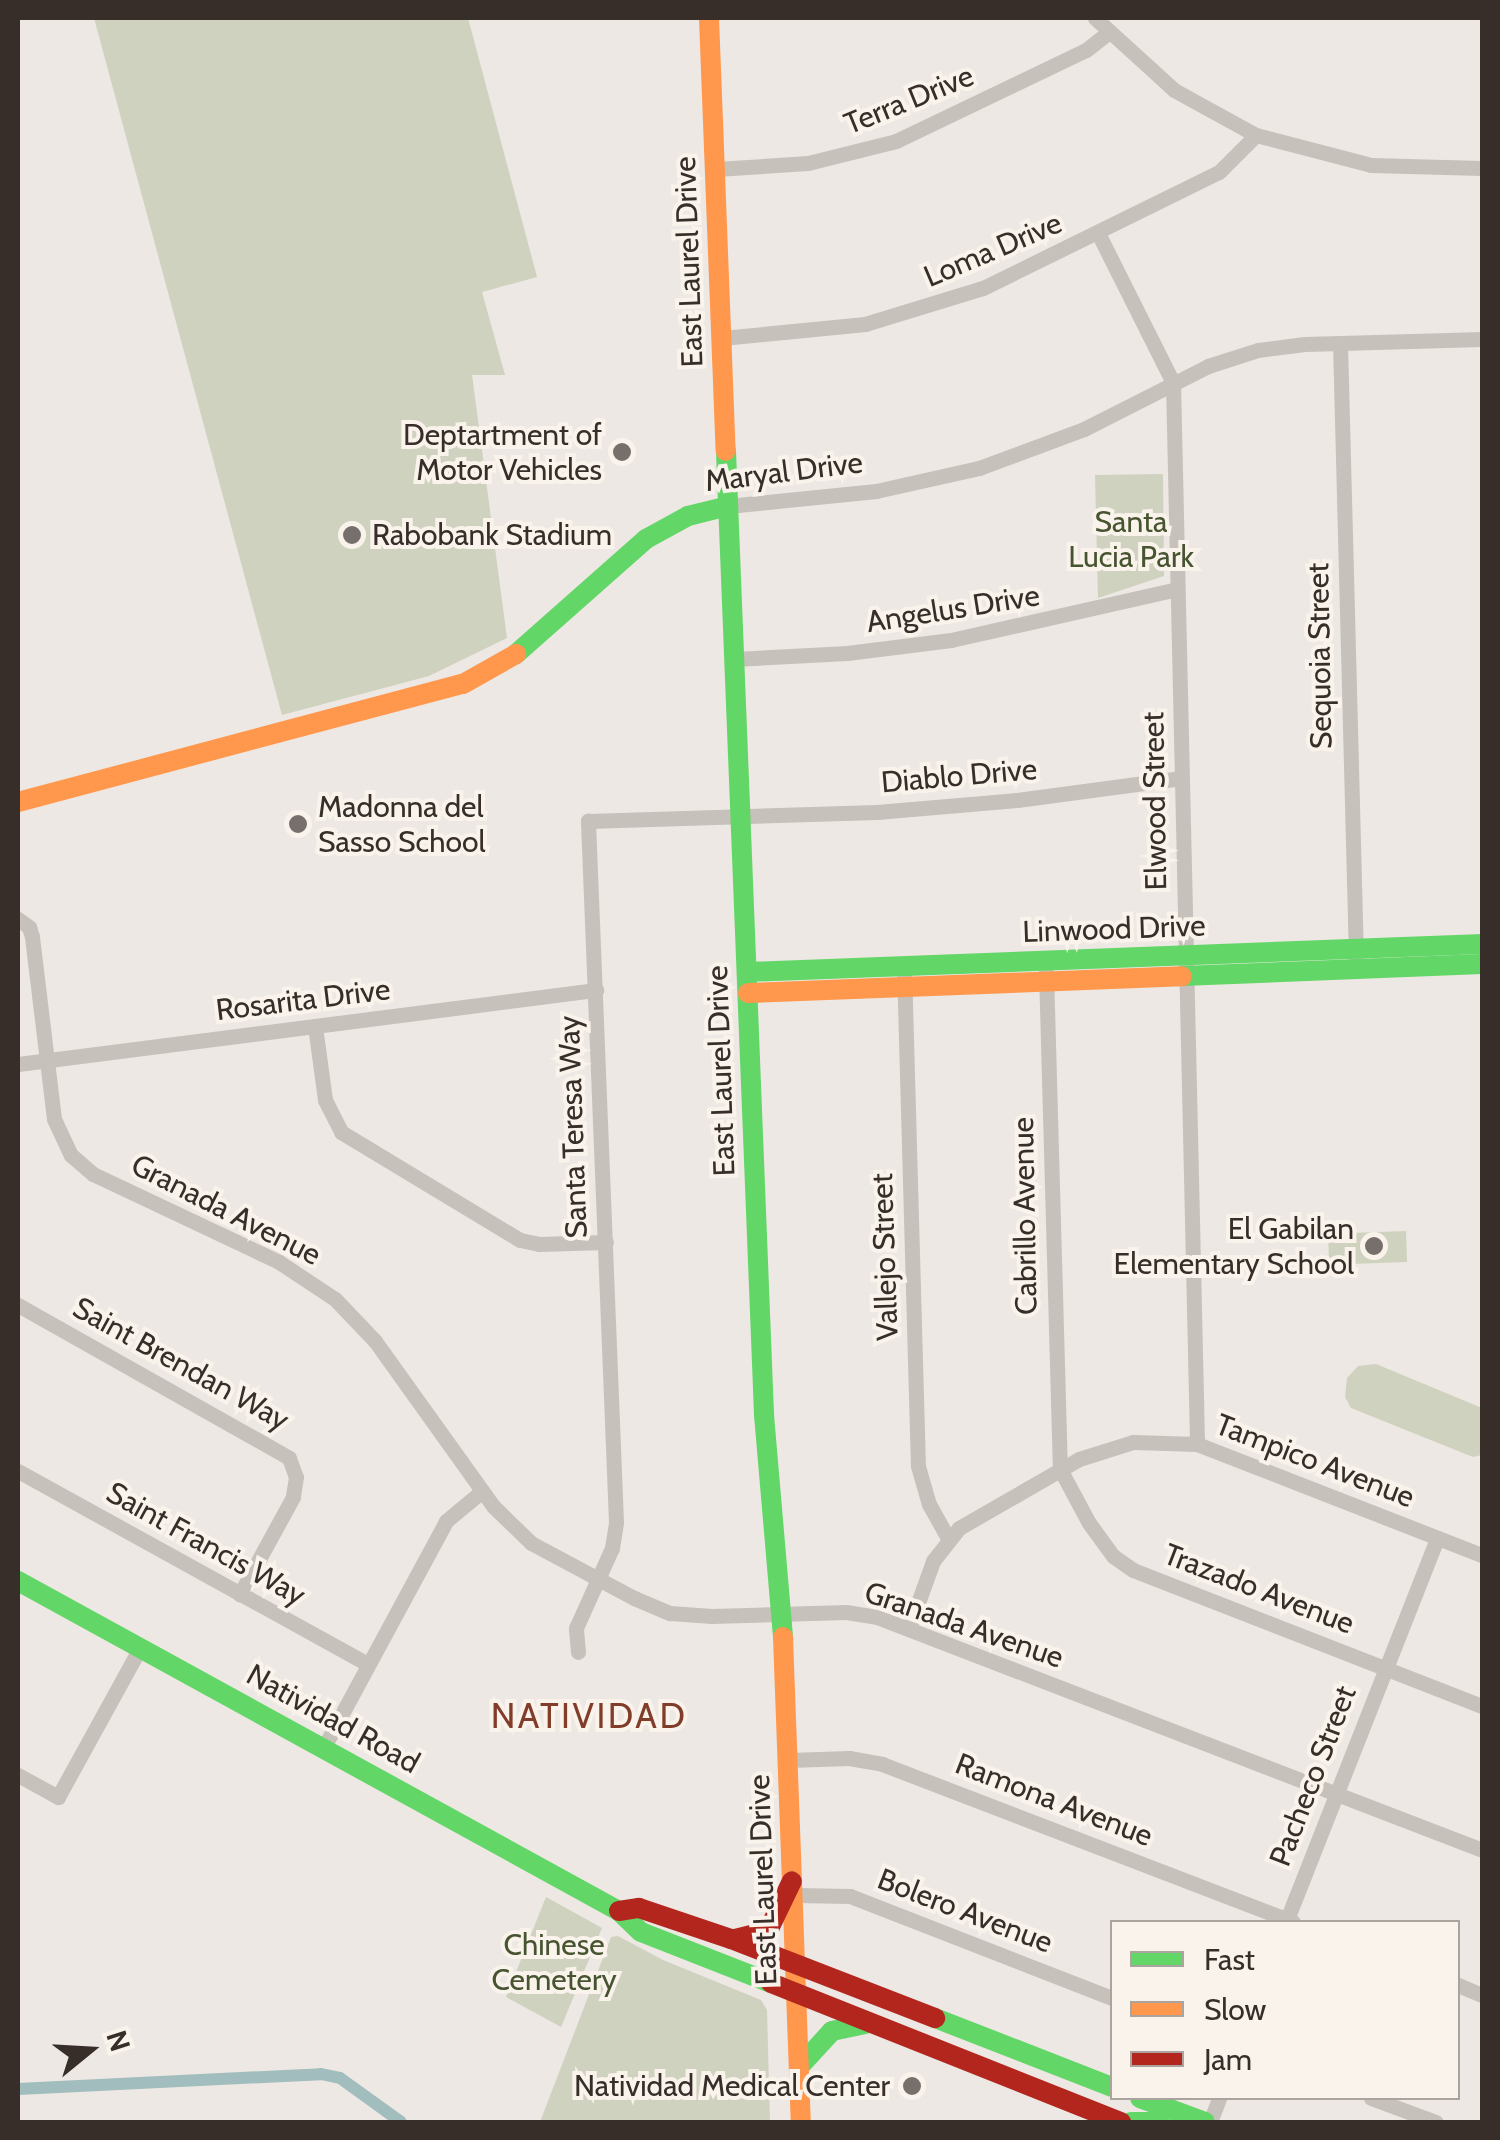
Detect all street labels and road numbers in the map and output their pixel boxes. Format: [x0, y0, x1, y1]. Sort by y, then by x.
street label: Terra Drive [839, 58, 979, 142]
street label: East Laurel Drive [667, 156, 711, 368]
street label: Loma Drive [919, 205, 1067, 295]
street label: Maryal Drive [703, 444, 865, 500]
street label: Sequoia Street [1300, 562, 1340, 750]
street label: Angelus Drive [864, 578, 1042, 640]
street label: Elwood Street [1135, 711, 1175, 891]
street label: Diablo Drive [879, 751, 1039, 801]
street label: Linwood Drive [1022, 908, 1206, 950]
street label: East Laurel Drive [699, 965, 743, 1177]
street label: Rosarita Drive [214, 971, 392, 1029]
street label: Santa Teresa Way [551, 1015, 595, 1239]
street label: Cabrillo Avenue [1005, 1117, 1045, 1315]
street label: Granada Avenue [125, 1147, 327, 1273]
street label: Vallejo Street [864, 1173, 906, 1341]
street label: Saint Brendan Way [67, 1290, 295, 1438]
street label: Tampico Avenue [1211, 1407, 1419, 1515]
street label: Saint Francis Way [100, 1475, 312, 1613]
street label: Trazado Avenue [1159, 1536, 1359, 1642]
street label: Granada Avenue [860, 1574, 1068, 1676]
street label: Natividad Road [240, 1657, 426, 1781]
street label: Pacheco Street [1262, 1681, 1364, 1871]
street label: Ramona Avenue [950, 1746, 1158, 1854]
street label: East Laurel Drive [741, 1774, 785, 1986]
street label: Bolero Avenue [873, 1861, 1057, 1961]

